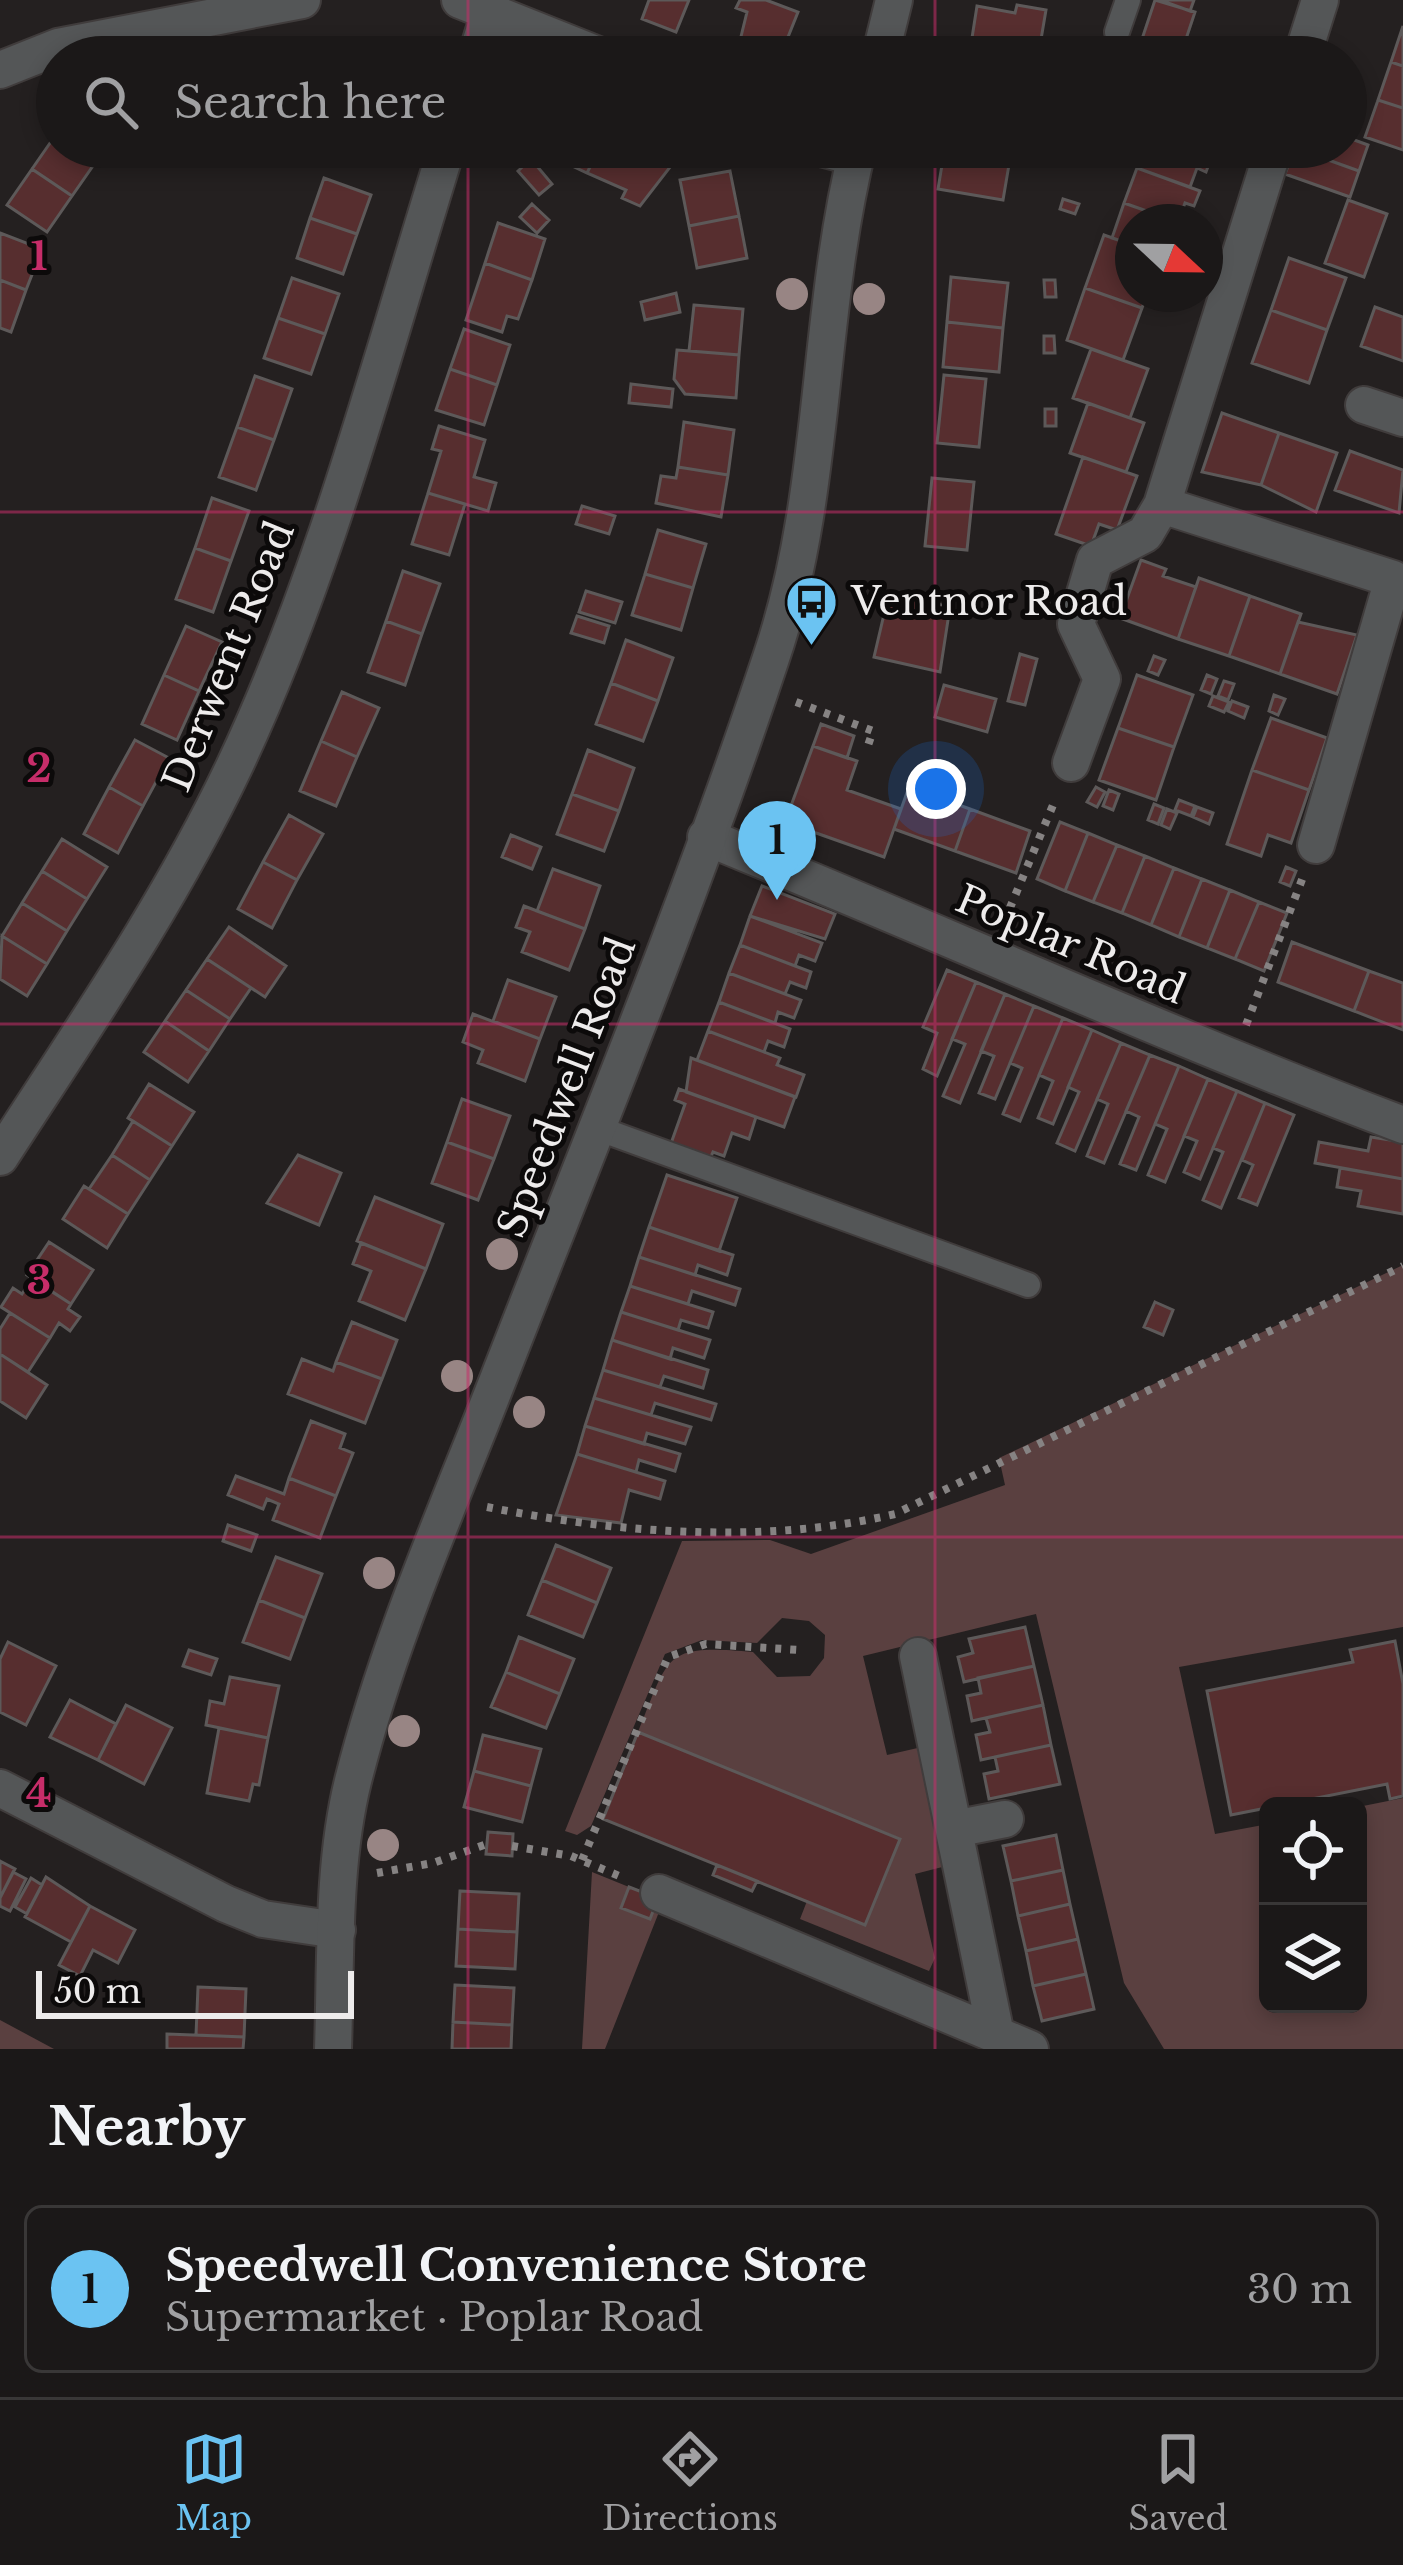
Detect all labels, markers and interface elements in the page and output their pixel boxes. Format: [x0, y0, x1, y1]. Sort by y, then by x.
search box [36, 36, 1367, 168]
icon: search [78, 69, 144, 135]
text: Search here [174, 74, 446, 130]
north arrow [1115, 204, 1223, 312]
text: 1 [30, 232, 48, 281]
street label: Derwent Road [152, 514, 305, 798]
bus stop icon: Ventnor Road [784, 573, 840, 647]
place label: Ventnor Road [850, 577, 1127, 626]
text: 2 [26, 744, 52, 793]
your location [906, 759, 966, 819]
pin: 1 [738, 801, 816, 900]
street label: Poplar Road [949, 874, 1193, 1015]
street label: Speedwell Road [487, 930, 646, 1244]
text: 3 [27, 1256, 51, 1305]
text: 4 [26, 1769, 52, 1818]
map controls [1259, 1797, 1367, 2013]
button: locate [1259, 1797, 1367, 1905]
button: layers [1259, 1905, 1367, 2013]
scale bar [36, 1965, 354, 2018]
text: 50 m [54, 1971, 141, 2012]
text: Nearby [48, 2096, 245, 2159]
text: Speedwell Convenience Store [165, 2237, 867, 2293]
text: 1 [81, 2265, 99, 2314]
text: 30 m [1247, 2265, 1352, 2314]
text: Supermarket · Poplar Road [165, 2293, 703, 2342]
tab: Map [175, 2426, 252, 2539]
tab: Directions [602, 2426, 778, 2539]
tab: Saved [1128, 2426, 1228, 2539]

